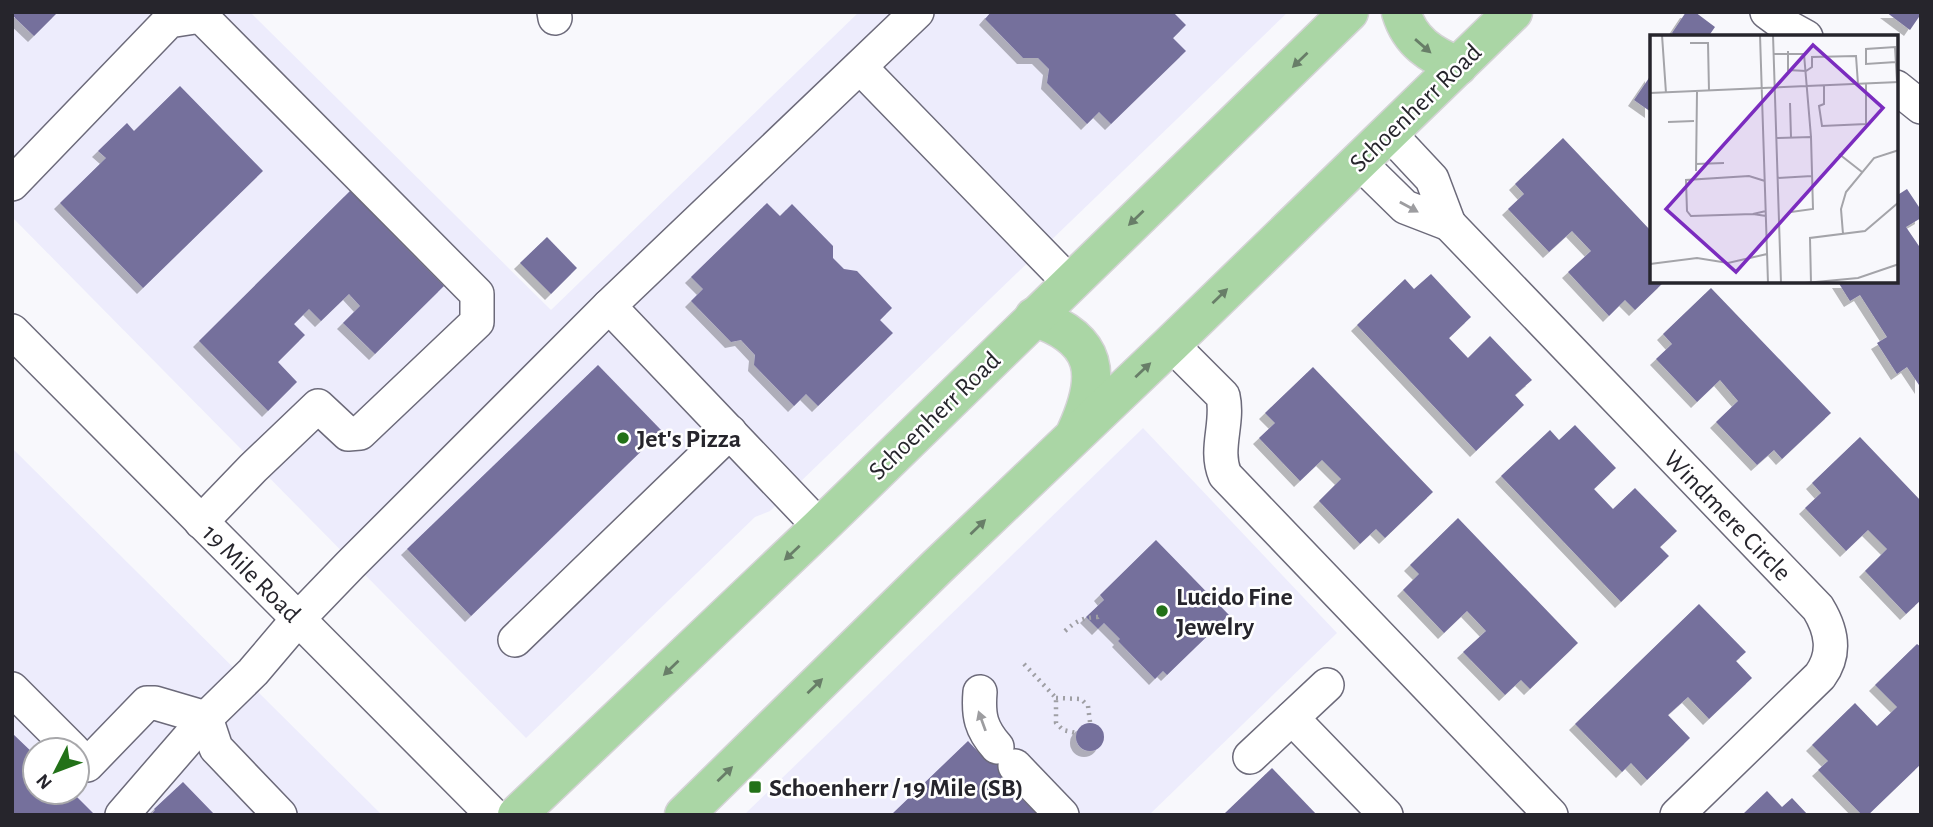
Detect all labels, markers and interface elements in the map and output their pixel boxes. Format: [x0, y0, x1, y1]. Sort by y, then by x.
inset map [1650, 35, 1898, 284]
one-way arrow [1414, 38, 1432, 54]
street label: Schoenherr Road [1345, 39, 1487, 177]
one-way arrow [1291, 51, 1308, 68]
one-way arrow [1399, 201, 1418, 213]
one-way arrow [1128, 210, 1145, 227]
one-way arrow [1211, 288, 1228, 304]
street label: Schoenherr Road [864, 347, 1006, 485]
one-way arrow [1134, 362, 1152, 378]
place label: Jet's Pizza [637, 426, 741, 452]
marker: Jet's Pizza [615, 430, 631, 446]
street label: Windmere Circle [1659, 445, 1796, 586]
street label: 19 Mile Road [197, 520, 305, 628]
one-way arrow [969, 520, 986, 536]
one-way arrow [784, 545, 801, 561]
place label: Lucido Fine Jewelry [1176, 584, 1293, 640]
marker: Lucido Fine Jewelry [1154, 603, 1170, 619]
one-way arrow [663, 660, 680, 676]
one-way arrow [807, 677, 824, 694]
one-way arrow [976, 711, 987, 732]
north arrow [21, 736, 91, 806]
one-way arrow [717, 766, 734, 783]
text: N [33, 770, 56, 793]
place label: Schoenherr / 19 Mile (SB) [769, 775, 1024, 801]
marker: Schoenherr / 19 Mile (SB) [747, 779, 763, 795]

